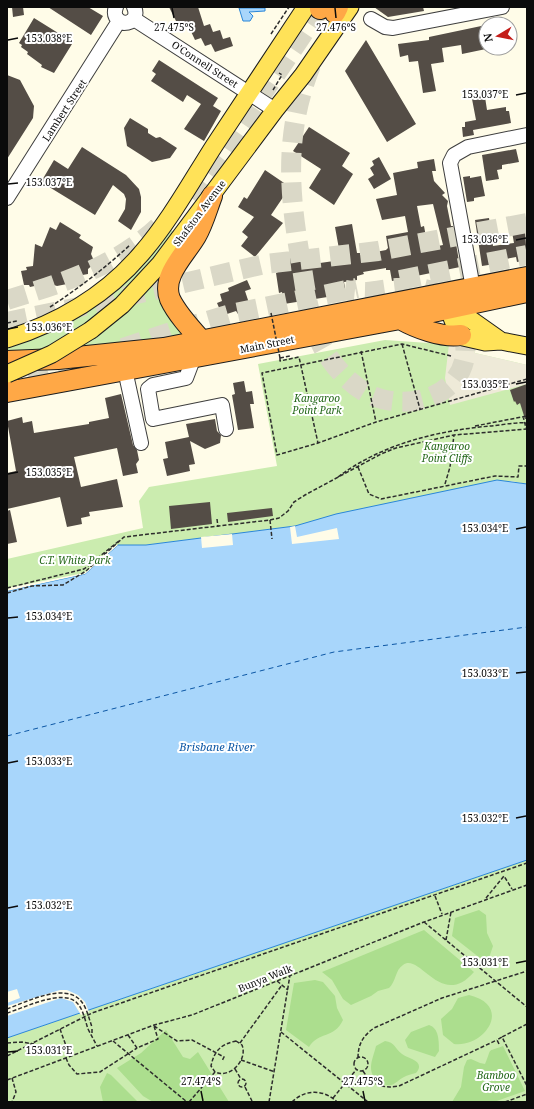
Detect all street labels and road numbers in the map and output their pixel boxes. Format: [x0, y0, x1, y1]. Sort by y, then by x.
street label: O'Connell Street [169, 37, 241, 91]
street label: Lambert Street [39, 76, 90, 144]
street label: Shafston Avenue [169, 177, 229, 249]
street label: Main Street [239, 332, 296, 356]
street label: Bunya Walk [236, 961, 294, 995]

